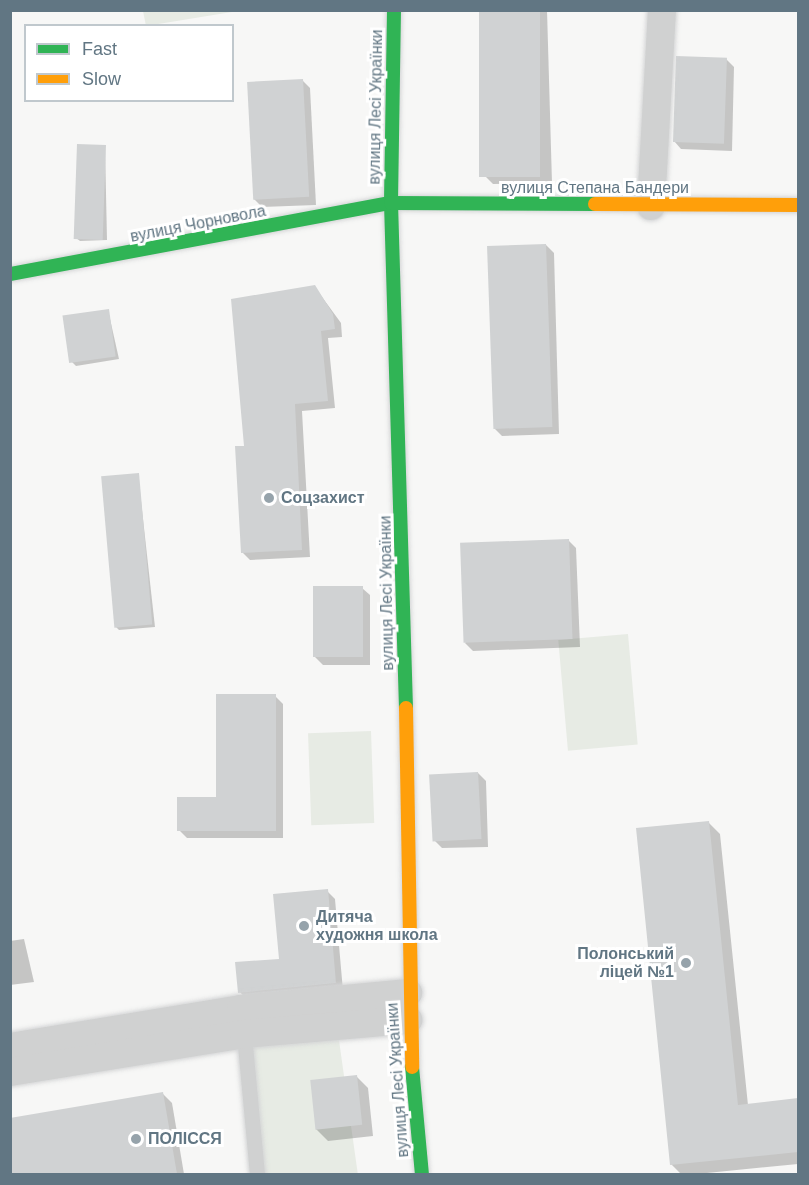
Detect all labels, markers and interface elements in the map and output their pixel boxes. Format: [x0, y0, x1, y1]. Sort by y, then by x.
legend [24, 24, 234, 102]
street label: вулиця Лесі Українки [365, 29, 387, 185]
text: Fast [82, 39, 117, 59]
text: Slow [82, 69, 121, 89]
street label: вулиця Степана Бандери [501, 178, 689, 198]
street label: вулиця Чорновола [129, 201, 267, 247]
place label: Соцзахист [281, 488, 364, 508]
marker: Соцзахист [262, 491, 276, 505]
street label: вулиця Лесі Українки [376, 515, 398, 671]
place label: Дитяча художня школа [316, 907, 438, 945]
marker: Дитяча художня школа [297, 919, 311, 933]
place label: Полонський ліцей №1 [577, 944, 674, 982]
marker: Полонський ліцей №1 [679, 956, 693, 970]
street label: вулиця Лесі Українки [383, 1002, 413, 1158]
place label: ПОЛІССЯ [148, 1129, 222, 1149]
marker: ПОЛІССЯ [129, 1132, 143, 1146]

